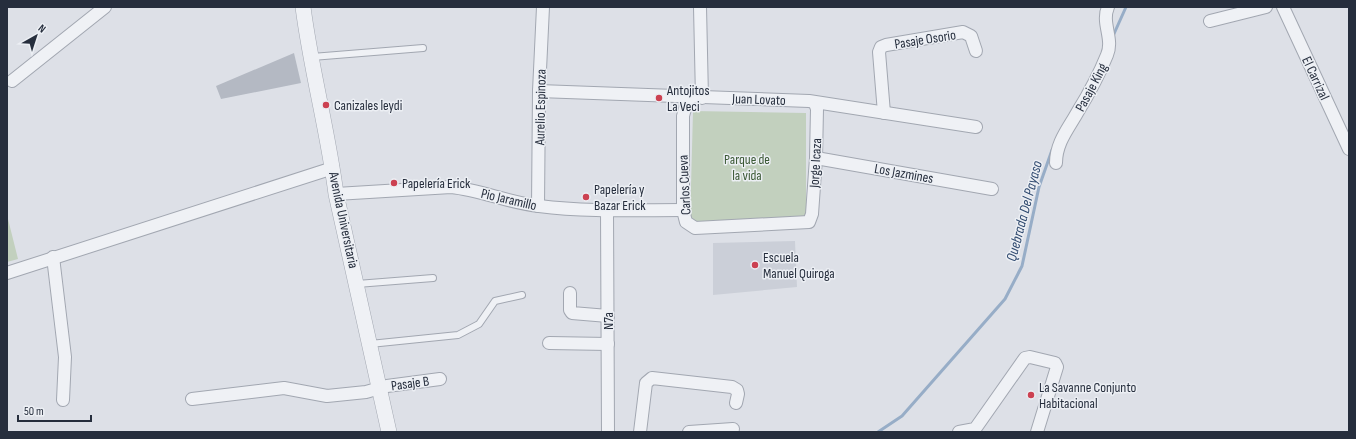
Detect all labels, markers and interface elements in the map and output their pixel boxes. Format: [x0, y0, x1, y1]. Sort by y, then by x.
north arrow [16, 16, 56, 56]
text: N [36, 22, 48, 36]
street label: Pasaje Osorio [893, 26, 957, 53]
street label: El Carrizal [1298, 54, 1333, 103]
street label: Pasaje King [1072, 60, 1111, 114]
street label: Aurelio Espinoza [531, 69, 550, 146]
place label: Antojitos La Veci [666, 82, 709, 115]
street label: Juan Lovato [731, 90, 786, 109]
marker: Antojitos La Veci [654, 93, 664, 103]
place label: Canizales leydi [334, 97, 402, 114]
marker: Canizales leydi [321, 100, 331, 110]
street label: Jorge Icaza [806, 138, 825, 189]
park label: Parque de la vida [724, 151, 770, 184]
street label: Carlos Cueva [674, 154, 695, 216]
water label: Quebrada Del Payaso [1002, 159, 1047, 263]
street label: Los Jazmines [873, 160, 935, 187]
street label: Avenida Universitaria [325, 169, 362, 270]
place label: Papelería Erick [402, 175, 471, 192]
marker: Papelería Erick [389, 178, 399, 188]
place label: Papelería y Bazar Erick [594, 181, 646, 214]
street label: Pio Jaramillo [479, 185, 539, 214]
marker: Papelería y Bazar Erick [581, 192, 591, 202]
place label: Escuela Manuel Quiroga [763, 249, 835, 282]
marker: Escuela Manuel Quiroga [750, 260, 760, 270]
street label: N7a [600, 312, 617, 330]
street label: Pasaje B [390, 372, 430, 395]
place label: La Savanne Conjunto Habitacional [1039, 379, 1137, 412]
marker: La Savanne Conjunto Habitacional [1026, 390, 1036, 400]
scale bar [18, 397, 91, 423]
text: 50 m [24, 404, 44, 419]

